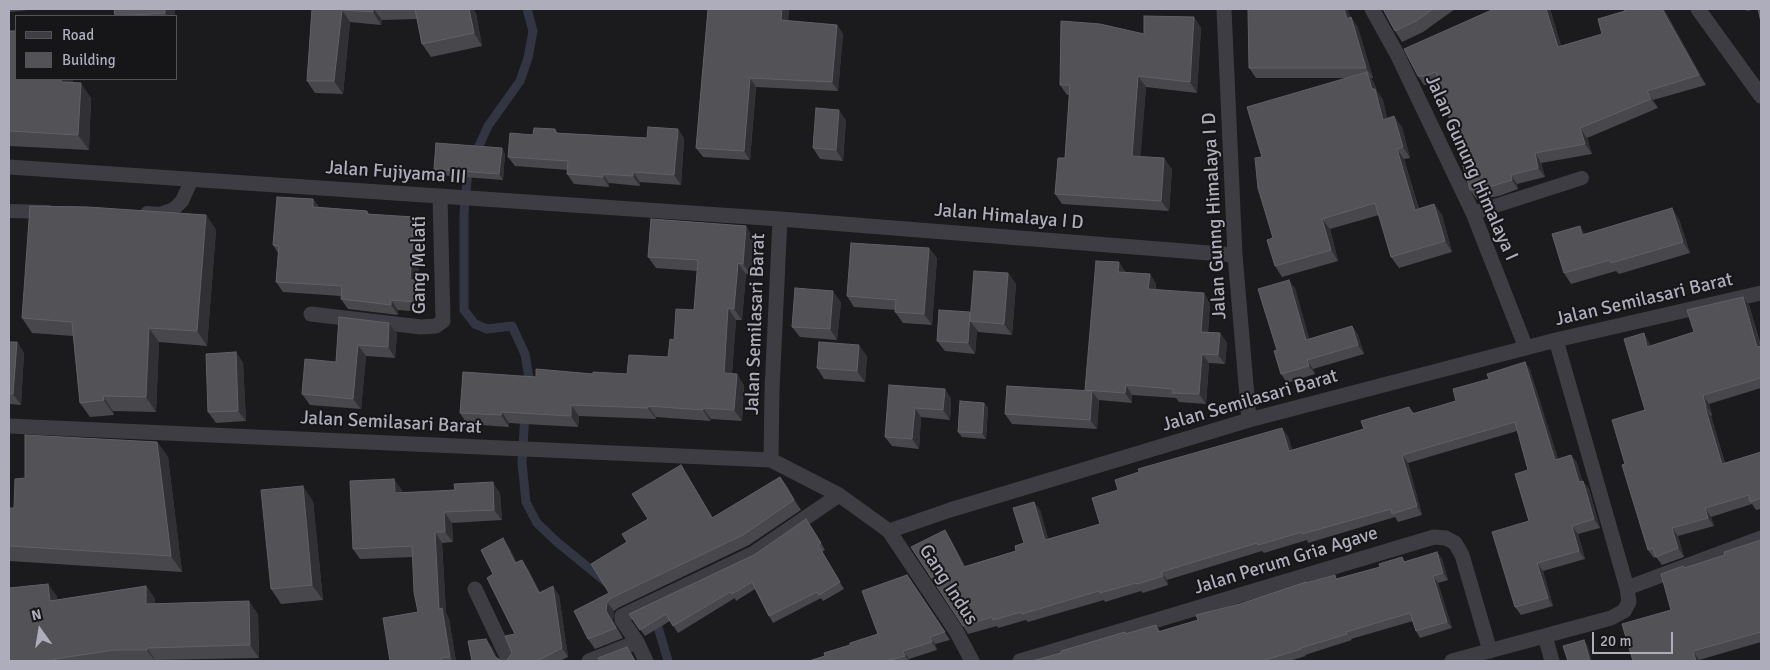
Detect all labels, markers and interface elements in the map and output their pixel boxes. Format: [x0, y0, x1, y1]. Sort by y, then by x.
legend [15, 15, 178, 80]
text: Road [62, 26, 94, 44]
text: Building [62, 51, 116, 69]
street label: Jalan Gunung Himalaya I [1420, 71, 1522, 265]
street label: Jalan Gunng Himalaya I D [1198, 112, 1232, 320]
street label: Jalan Fujiyama III [325, 157, 467, 189]
street label: Jalan Himalaya I D [933, 199, 1085, 235]
street label: Gang Melati [409, 216, 431, 314]
street label: Jalan Semilasari Barat [741, 233, 771, 415]
street label: Jalan Semilasari Barat [1553, 268, 1735, 332]
street label: Jalan Semilasari Barat [1160, 365, 1340, 437]
street label: Jalan Semilasari Barat [300, 407, 482, 439]
street label: Jalan Perum Gria Agave [1191, 522, 1381, 600]
street label: Gang Indus [914, 541, 982, 629]
north arrow [15, 605, 65, 655]
text: N [30, 606, 43, 624]
scale bar [1595, 622, 1676, 654]
text: 20 m [1600, 632, 1631, 650]

